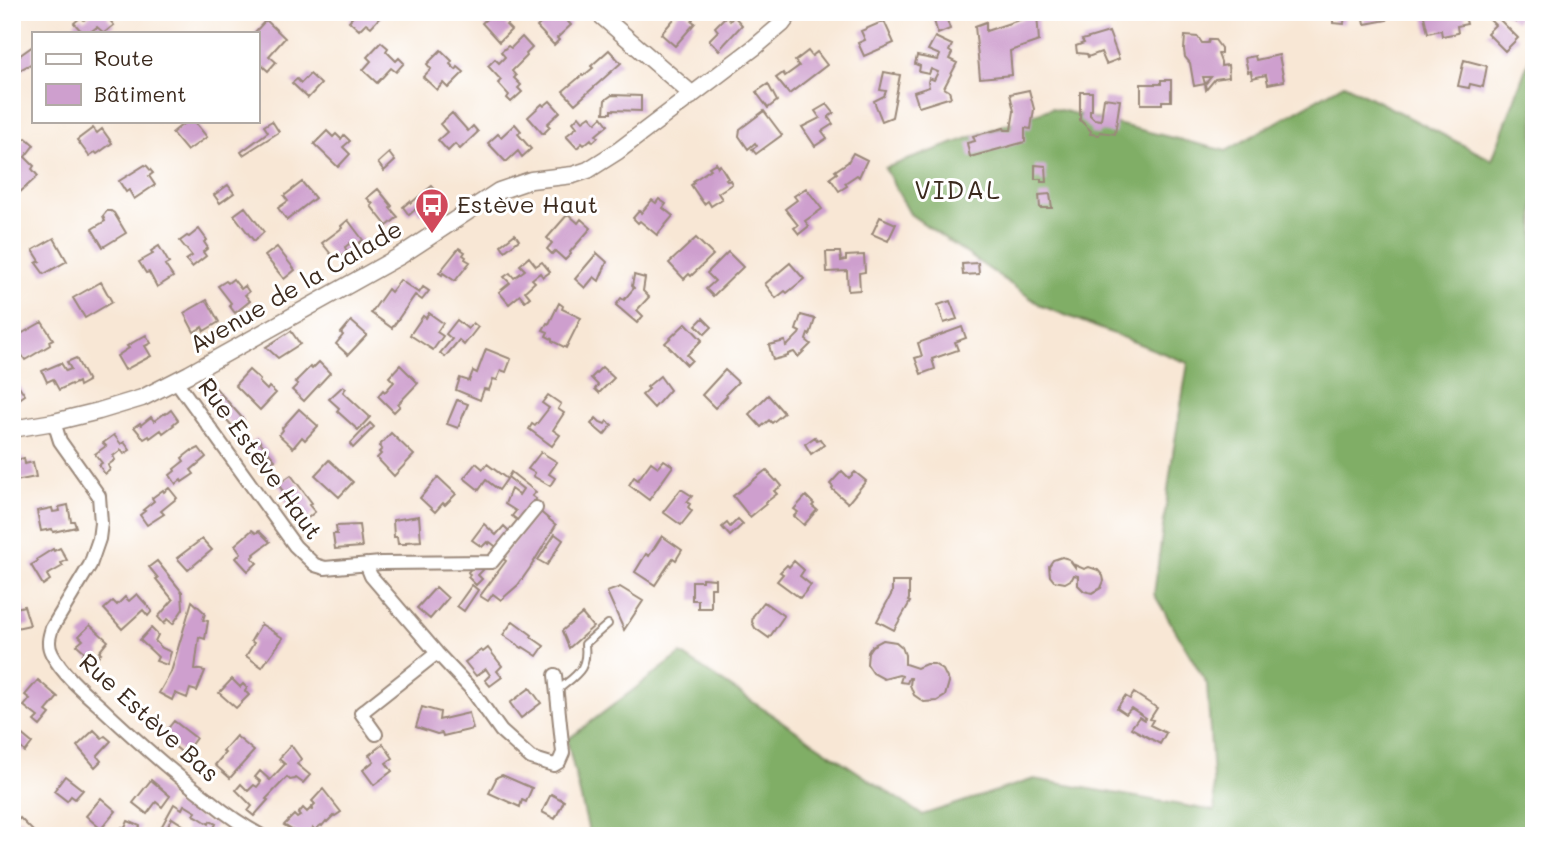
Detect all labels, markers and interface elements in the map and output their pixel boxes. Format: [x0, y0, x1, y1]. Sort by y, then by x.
legend [32, 32, 259, 122]
text: Route [94, 44, 154, 71]
text: Bâtiment [94, 80, 186, 107]
district label: VIDAL [914, 172, 1002, 206]
bus stop icon: Estève Haut [413, 186, 451, 235]
place label: Estève Haut [457, 188, 598, 219]
street label: Avenue de la Calade [183, 212, 407, 359]
street label: Rue Estève Haut [192, 371, 330, 545]
street label: Rue Estève Bas [74, 646, 226, 788]

